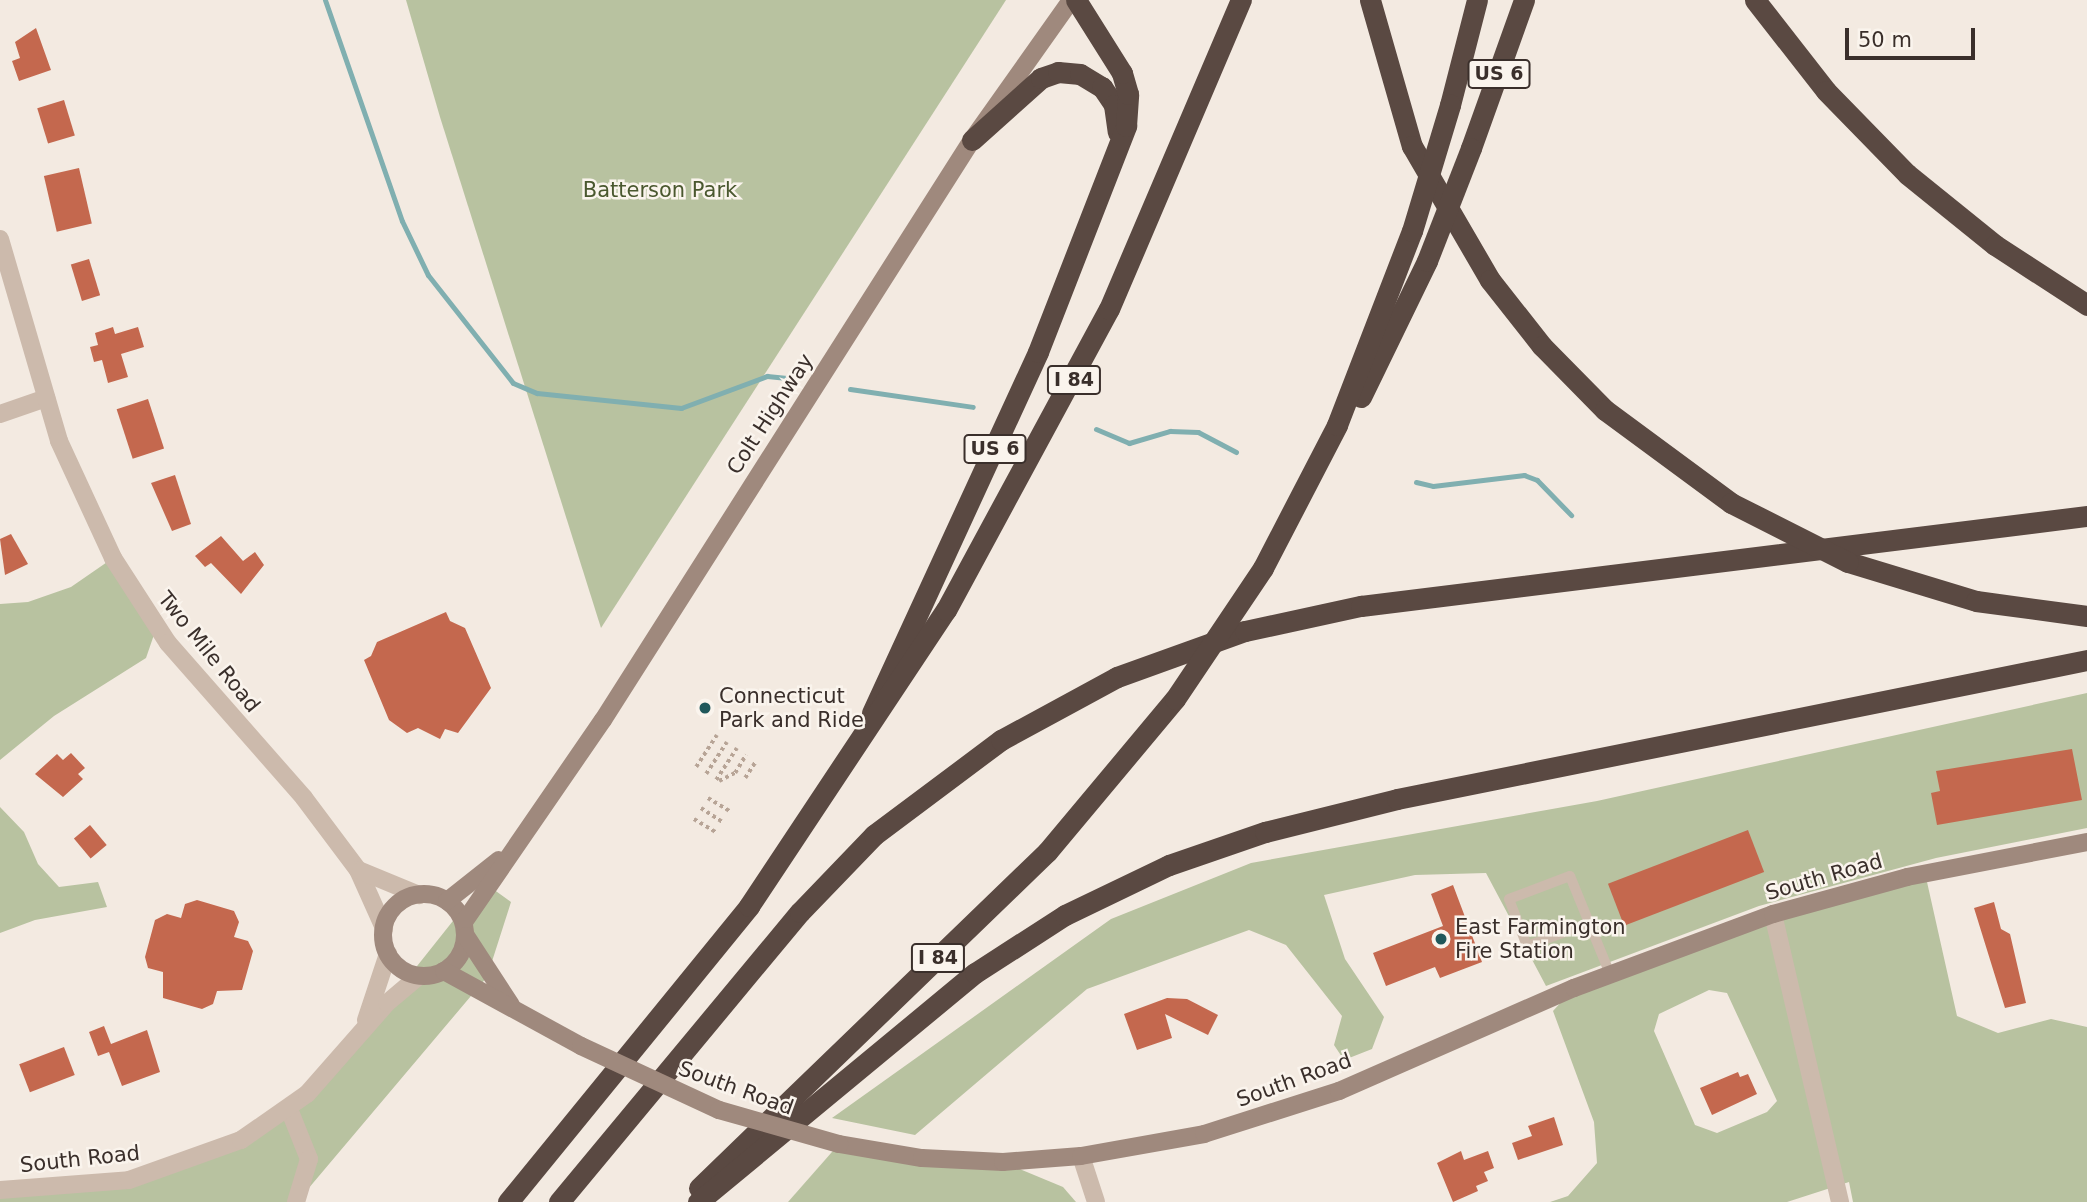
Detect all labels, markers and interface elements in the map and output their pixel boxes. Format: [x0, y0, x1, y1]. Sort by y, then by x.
scale bar [1849, 14, 1979, 58]
text: 50 m [1858, 28, 1912, 52]
road number: US 6 [1468, 58, 1530, 90]
park label: Batterson Park [583, 177, 737, 203]
street label: Colt Highway [722, 349, 818, 479]
road number: I 84 [1046, 364, 1102, 396]
road number: US 6 [964, 433, 1026, 464]
street label: Two Mile Road [153, 587, 265, 717]
place label: Connecticut Park and Ride [719, 683, 864, 733]
marker: Connecticut Park and Ride [697, 700, 713, 716]
street label: South Road [1763, 848, 1885, 906]
place label: East Farmington Fire Station [1455, 914, 1626, 964]
marker: East Farmington Fire Station [1433, 931, 1449, 947]
road number: I 84 [910, 942, 966, 974]
street label: South Road [1233, 1048, 1355, 1112]
street label: South Road [675, 1056, 797, 1120]
street label: South Road [19, 1140, 141, 1178]

